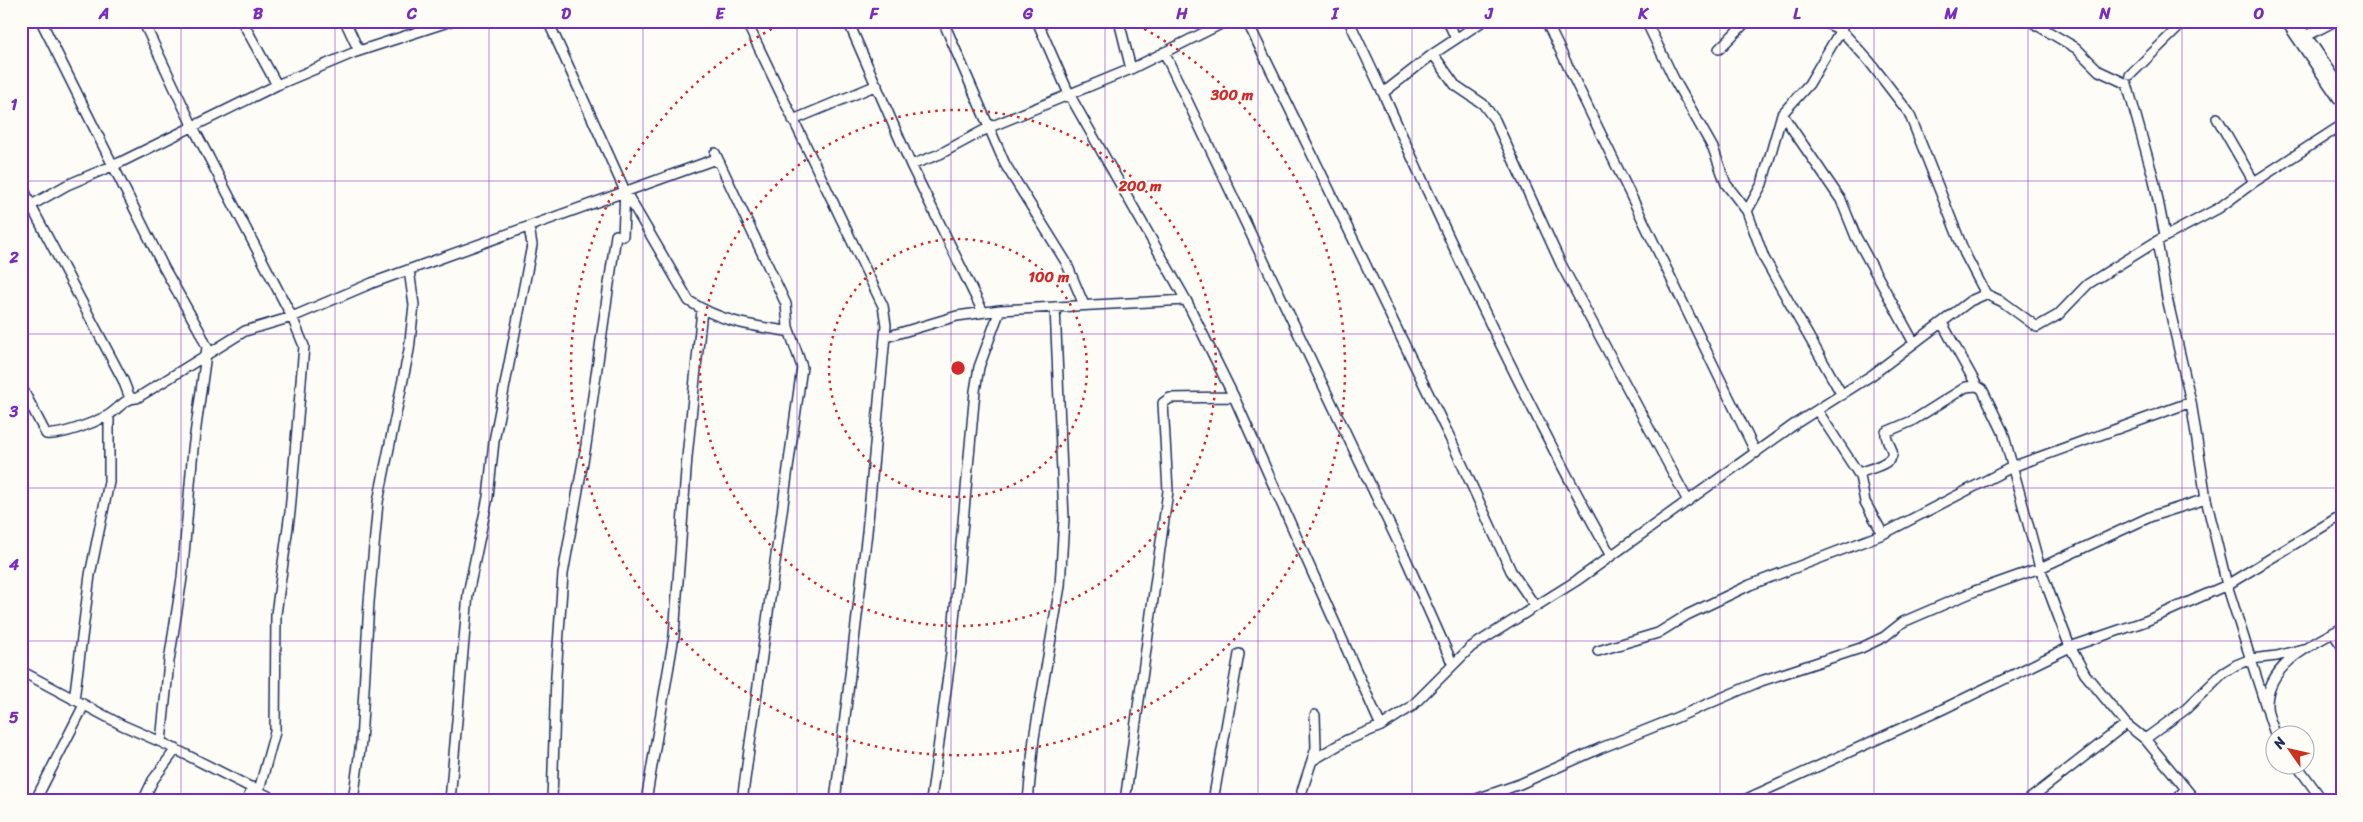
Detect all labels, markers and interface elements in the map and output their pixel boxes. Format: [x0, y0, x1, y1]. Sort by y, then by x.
text: A [98, 0, 109, 28]
text: B [253, 0, 264, 28]
text: C [406, 0, 418, 28]
text: D [561, 0, 571, 28]
text: E [716, 0, 726, 28]
text: F [869, 0, 880, 28]
text: G [1022, 0, 1034, 28]
text: H [1175, 0, 1188, 28]
text: I [1331, 0, 1340, 28]
text: J [1484, 0, 1494, 28]
text: K [1637, 0, 1649, 28]
text: L [1793, 0, 1801, 28]
text: M [1943, 0, 1958, 28]
text: N [2098, 0, 2111, 28]
text: O [2253, 0, 2265, 28]
text: 300 m [1210, 82, 1254, 108]
text: 1 [11, 90, 18, 119]
text: 200 m [1117, 173, 1162, 199]
text: 2 [8, 243, 19, 272]
text: 100 m [1029, 264, 1070, 290]
centre of rings [949, 359, 967, 377]
text: 3 [9, 397, 19, 426]
text: 4 [8, 550, 19, 579]
text: 5 [9, 703, 19, 732]
north arrow [2266, 724, 2316, 774]
text: N [2266, 732, 2293, 755]

